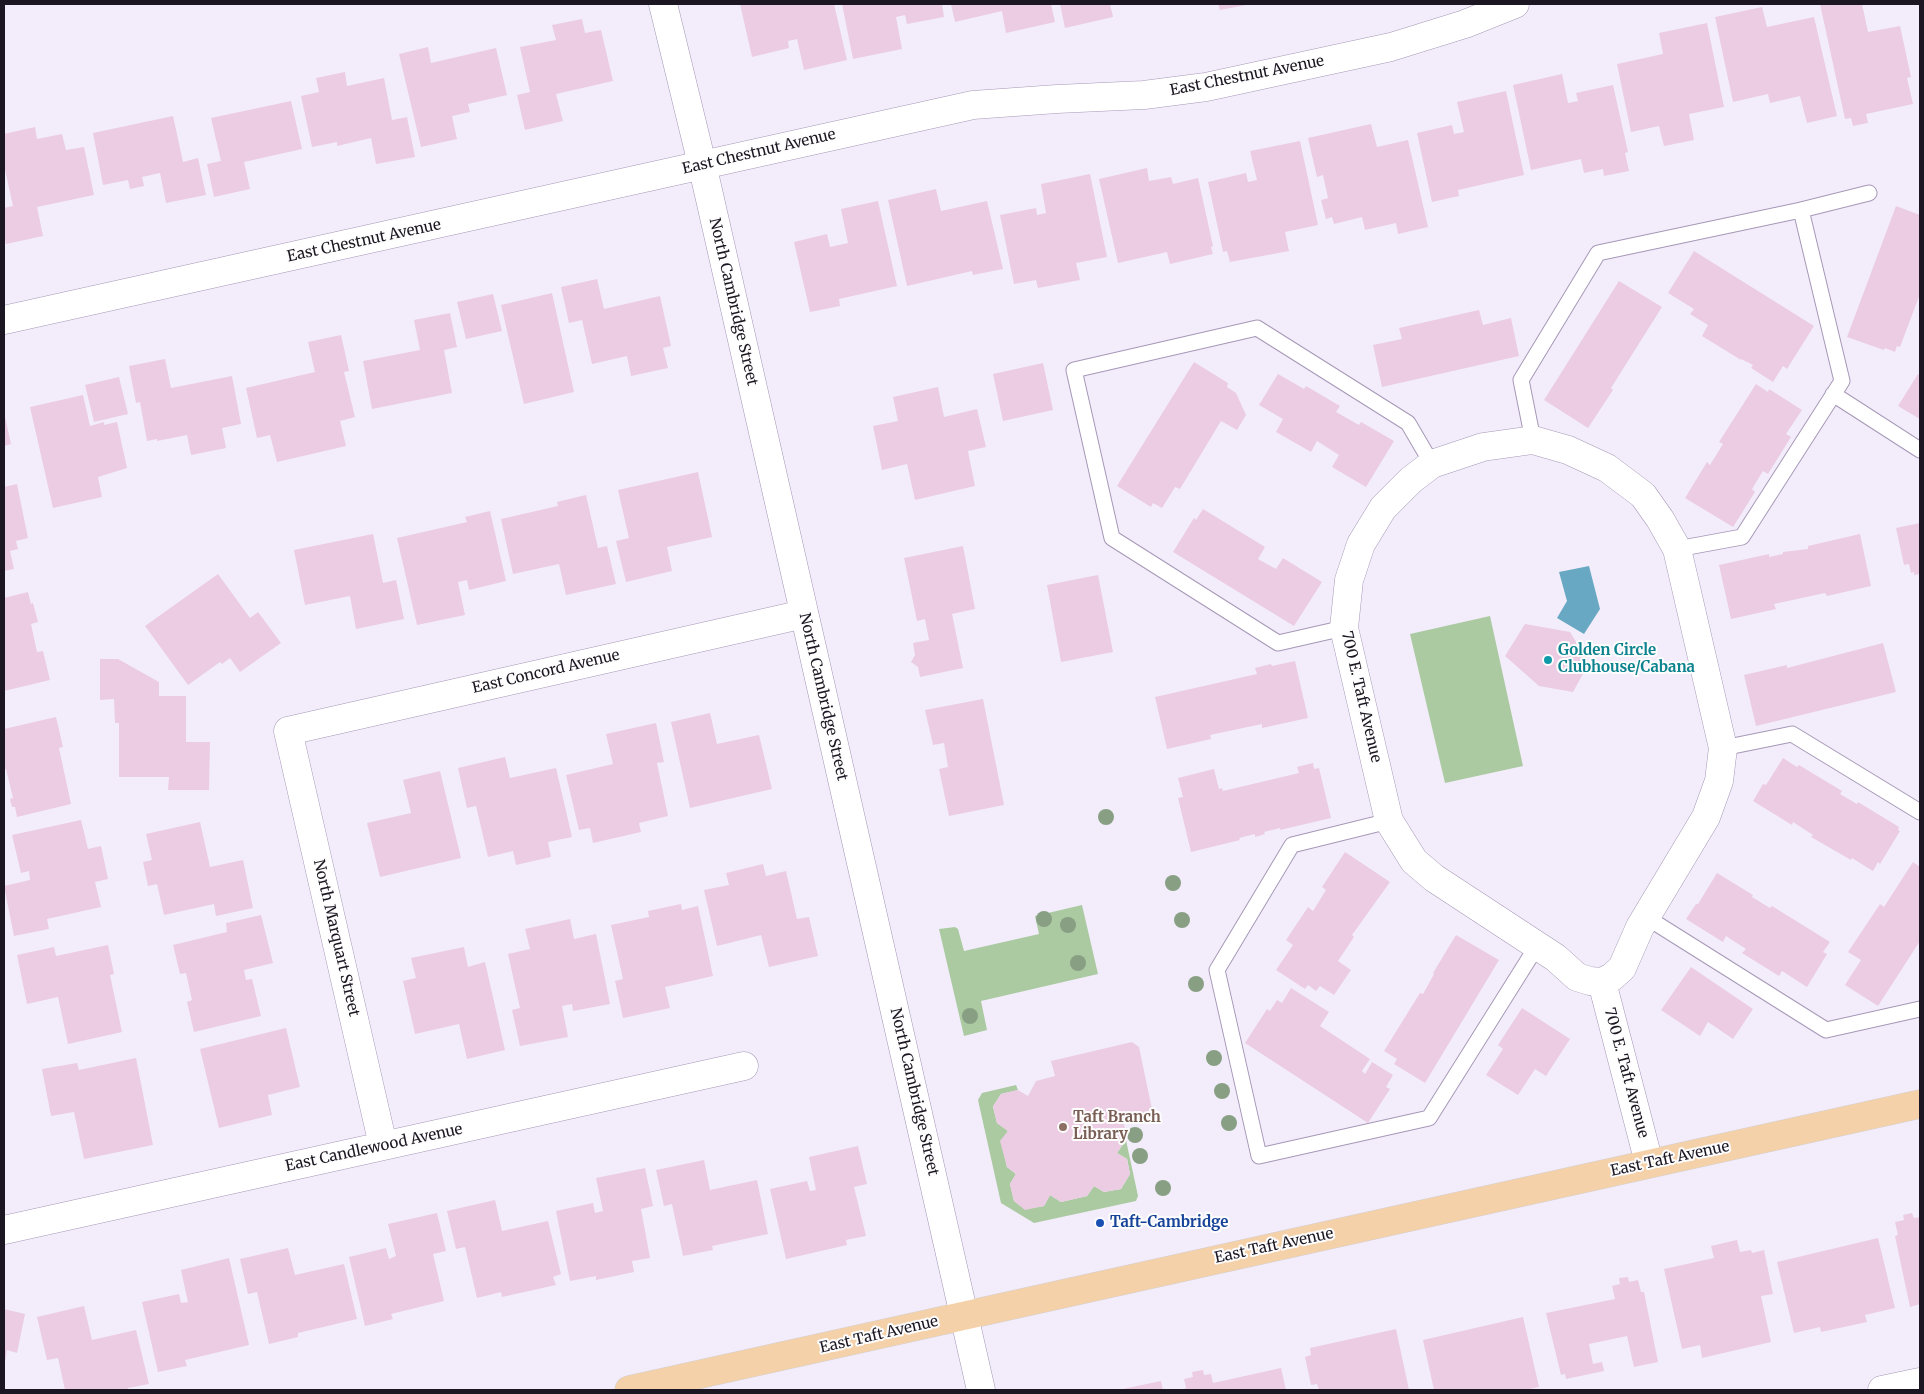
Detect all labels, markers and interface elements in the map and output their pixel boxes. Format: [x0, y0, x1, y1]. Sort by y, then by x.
street label: East Chestnut Avenue [1168, 52, 1326, 100]
street label: East Chestnut Avenue [681, 126, 837, 178]
street label: East Chestnut Avenue [285, 216, 443, 266]
street label: North Cambridge Street [705, 216, 761, 388]
street label: North Cambridge Street [795, 611, 851, 783]
street label: 700 E. Taft Avenue [1337, 630, 1385, 764]
place label: Golden Circle Clubhouse/Cabana [1558, 642, 1695, 677]
street label: East Concord Avenue [471, 646, 621, 698]
marker: Golden Circle Clubhouse/Cabana [1542, 654, 1554, 666]
street label: North Marquart Street [309, 858, 363, 1018]
street label: North Cambridge Street [886, 1006, 942, 1178]
street label: 700 E. Taft Avenue [1600, 1006, 1652, 1140]
place label: Taft Branch Library [1073, 1109, 1161, 1144]
street label: East Candlewood Avenue [284, 1120, 464, 1176]
marker: Taft Branch Library [1057, 1121, 1069, 1133]
street label: East Taft Avenue [1609, 1138, 1731, 1180]
place label: Taft-Cambridge [1110, 1214, 1228, 1232]
marker: Taft-Cambridge [1094, 1217, 1106, 1229]
street label: East Taft Avenue [1213, 1225, 1335, 1267]
street label: East Taft Avenue [818, 1313, 940, 1357]

